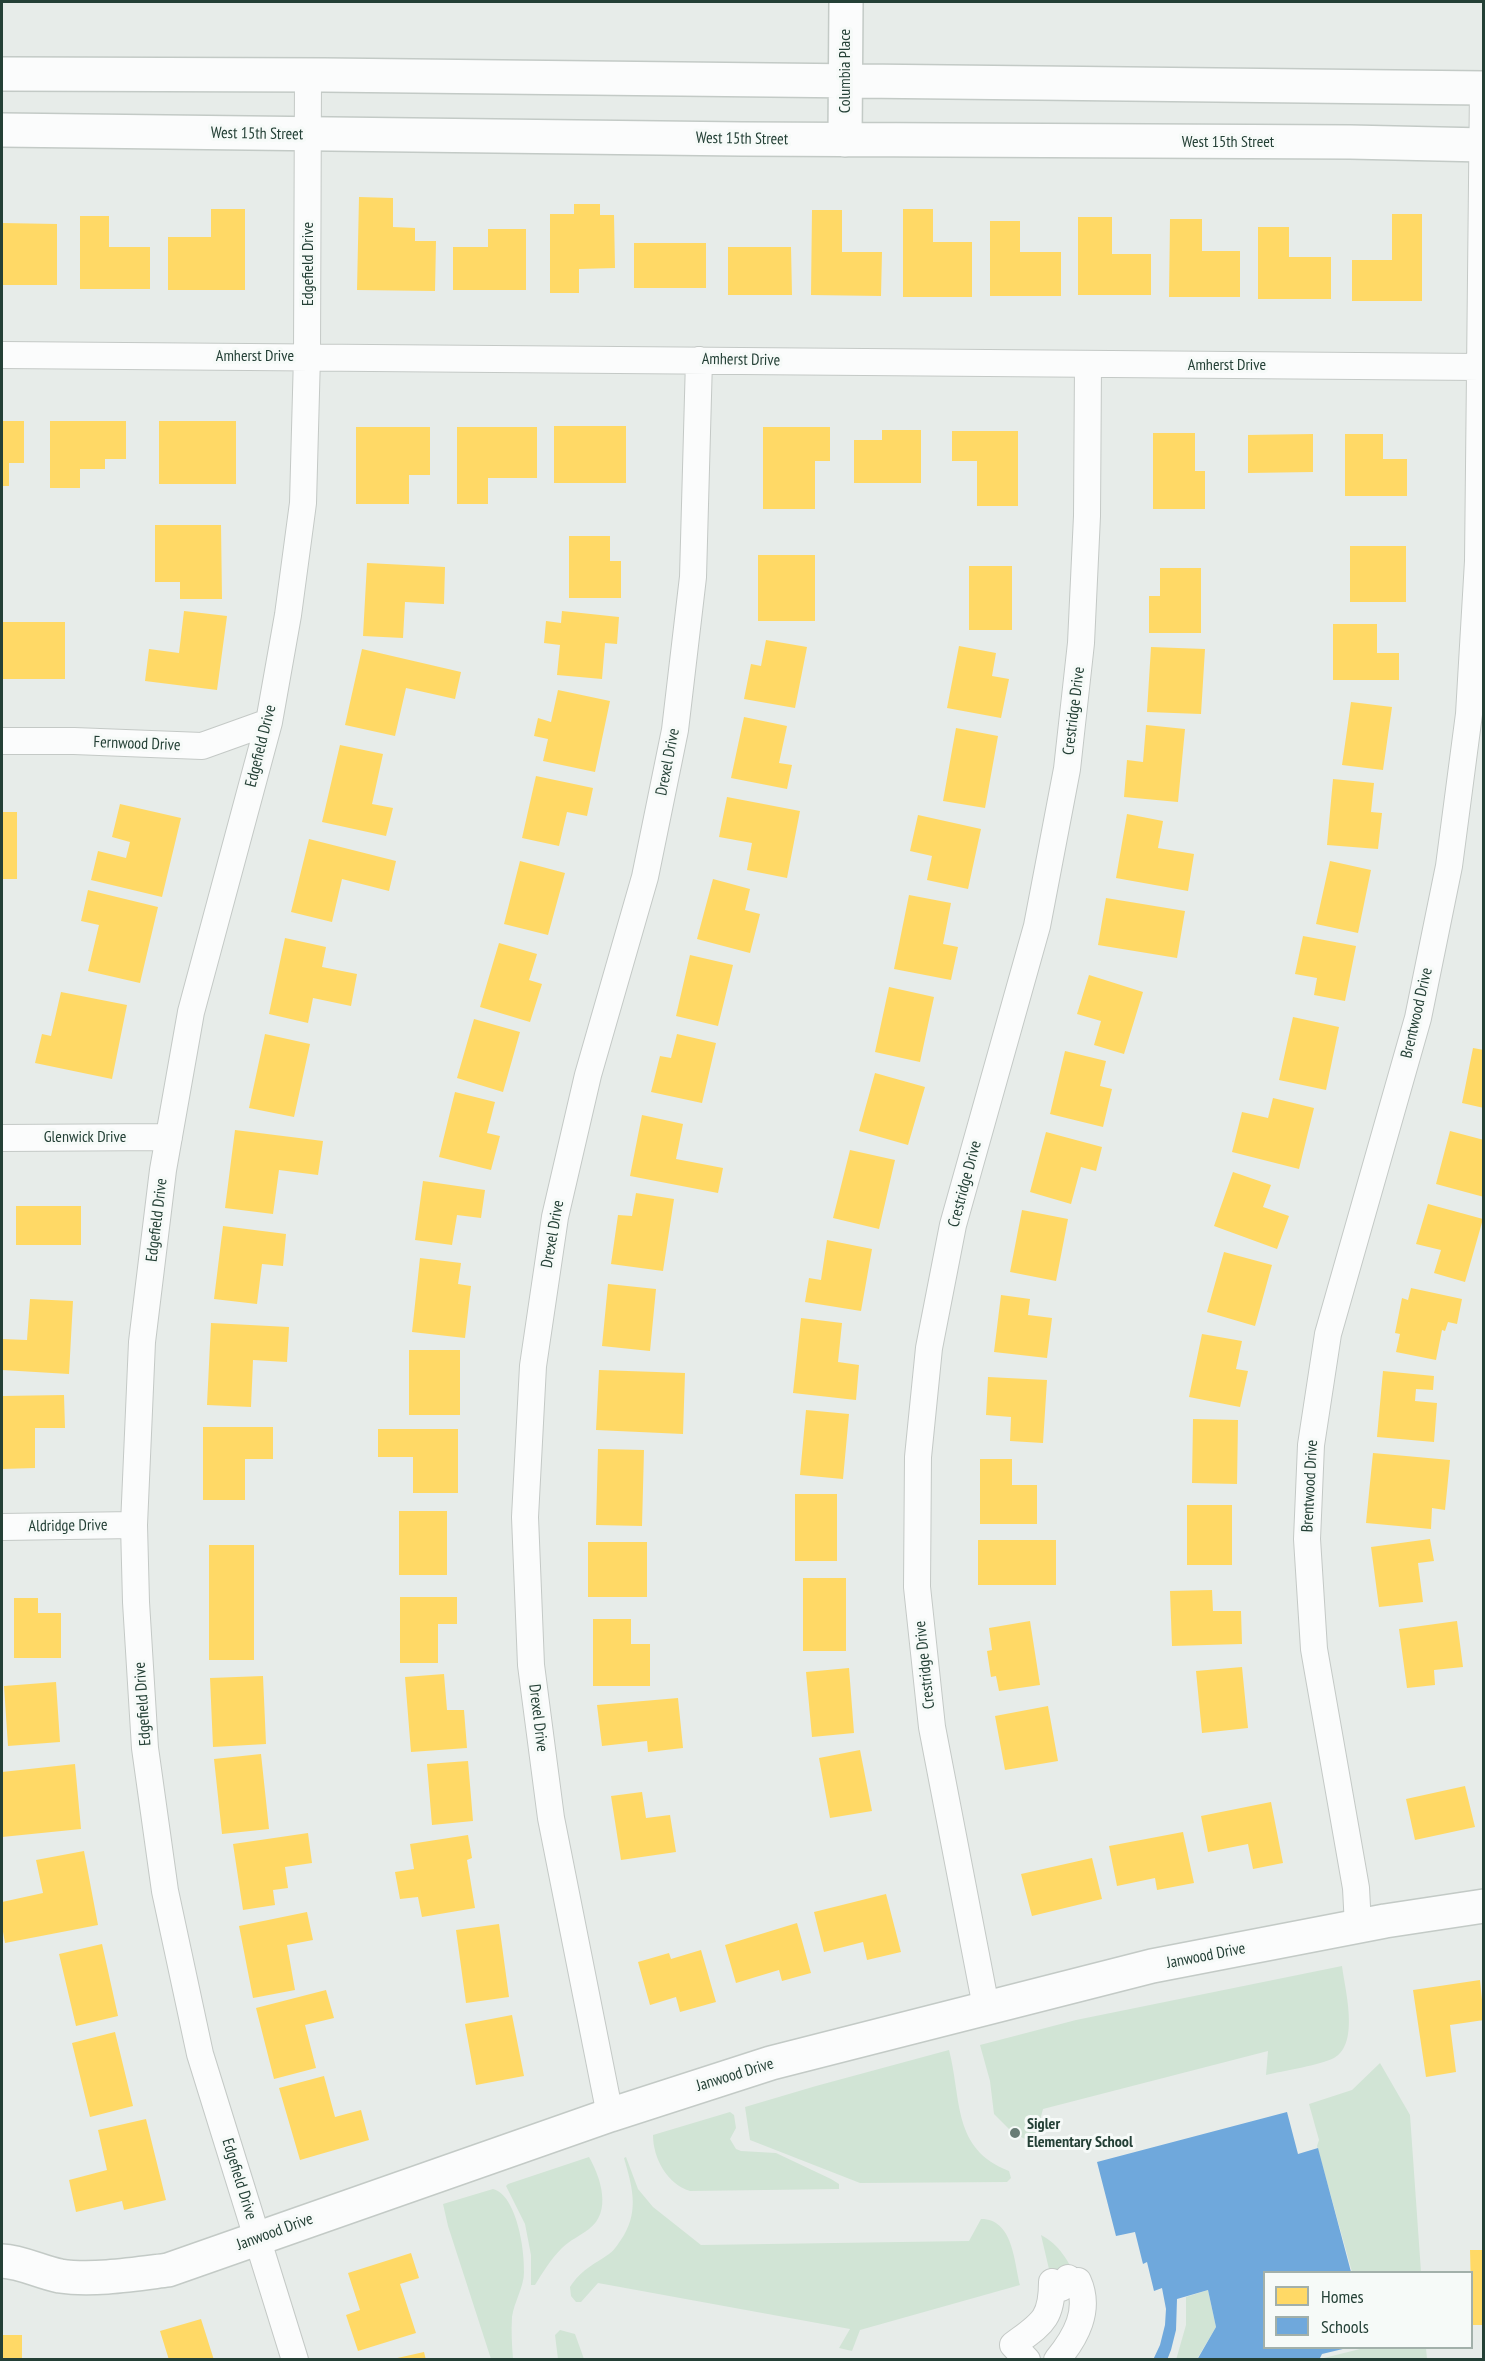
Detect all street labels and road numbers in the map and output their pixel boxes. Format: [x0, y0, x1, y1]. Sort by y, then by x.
street label: Columbia Place [835, 29, 855, 113]
street label: West 15th Street [211, 124, 303, 144]
street label: West 15th Street [696, 129, 788, 149]
street label: West 15th Street [1182, 132, 1274, 152]
street label: Edgefield Drive [298, 222, 318, 306]
street label: Amherst Drive [216, 346, 294, 366]
street label: Amherst Drive [702, 350, 780, 370]
street label: Amherst Drive [1188, 355, 1266, 375]
street label: Crestridge Drive [1059, 666, 1089, 756]
street label: Edgefield Drive [242, 703, 280, 789]
street label: Drexel Drive [652, 727, 684, 797]
street label: Fernwood Drive [93, 733, 181, 755]
street label: Brentwood Drive [1397, 966, 1437, 1060]
street label: Glenwick Drive [44, 1127, 126, 1147]
street label: Crestridge Drive [944, 1139, 986, 1229]
street label: Edgefield Drive [142, 1177, 172, 1263]
street label: Drexel Drive [538, 1199, 568, 1269]
street label: Brentwood Drive [1298, 1439, 1322, 1533]
street label: Aldridge Drive [28, 1516, 108, 1536]
street label: Crestridge Drive [911, 1620, 939, 1710]
street label: Edgefield Drive [130, 1661, 156, 1747]
street label: Drexel Drive [524, 1683, 552, 1753]
street label: Janwood Drive [1165, 1939, 1247, 1973]
street label: Janwood Drive [694, 2054, 776, 2096]
street label: Edgefield Drive [218, 2136, 260, 2222]
street label: Janwood Drive [234, 2209, 316, 2255]

